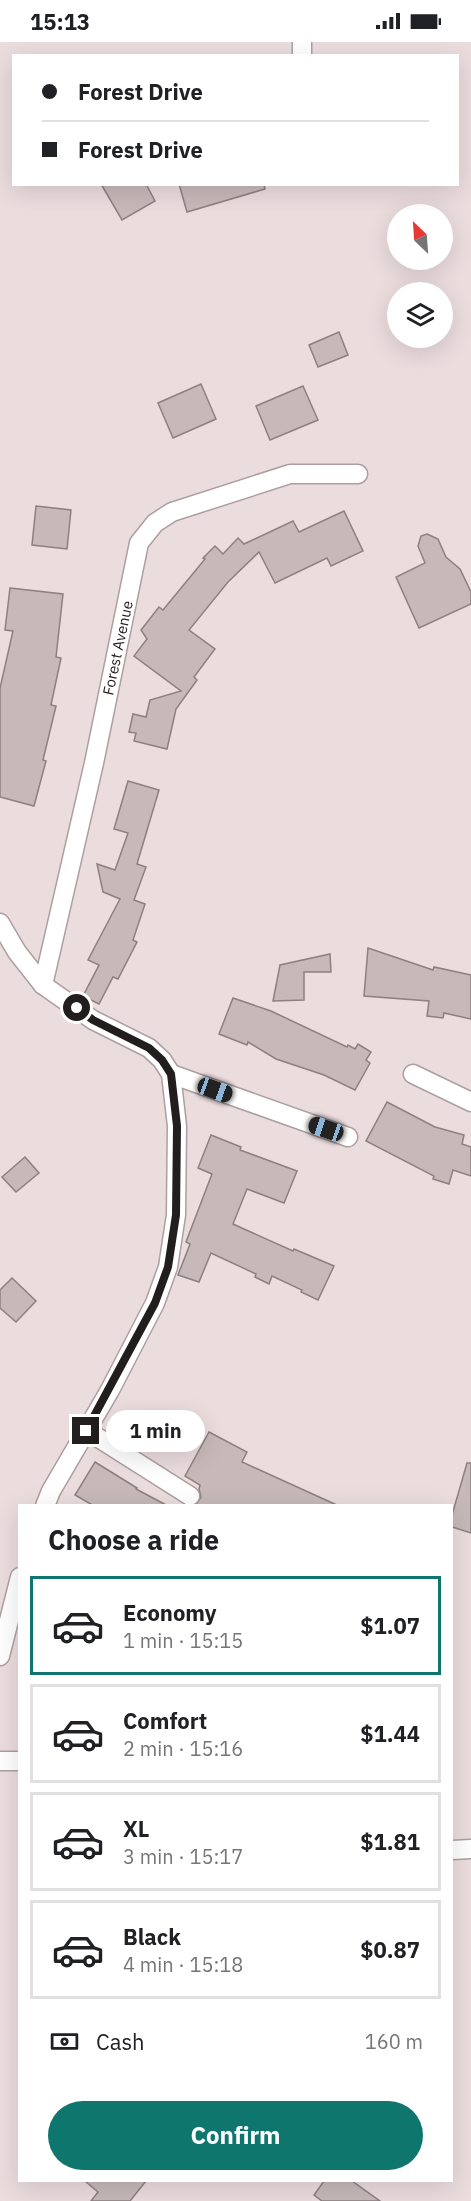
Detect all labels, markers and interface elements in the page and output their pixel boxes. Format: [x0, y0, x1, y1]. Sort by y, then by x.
text: 15:13 [30, 7, 90, 36]
text: Forest Drive [78, 77, 203, 106]
text: Forest Drive [78, 135, 203, 164]
north arrow [387, 204, 453, 270]
map controls [387, 204, 453, 348]
button: layers [387, 282, 453, 348]
street label: Forest Avenue [98, 599, 137, 697]
route start [63, 994, 90, 1021]
car [195, 1075, 235, 1105]
car [306, 1115, 346, 1143]
callout: 1 min [107, 1410, 206, 1452]
route end [72, 1417, 99, 1444]
text: 1 min [129, 1417, 182, 1444]
text: Choose a ride [48, 1522, 219, 1557]
text: Economy [123, 1598, 217, 1627]
icon: car [51, 1599, 105, 1653]
text: $1.07 [360, 1611, 420, 1640]
text: 1 min · 15:15 [123, 1627, 243, 1654]
text: Comfort [123, 1706, 207, 1735]
icon: car [51, 1707, 105, 1761]
text: $1.44 [360, 1719, 420, 1748]
text: 2 min · 15:16 [123, 1735, 243, 1762]
text: XL [123, 1814, 149, 1843]
icon: car [51, 1815, 105, 1869]
text: $1.81 [360, 1827, 420, 1856]
text: 3 min · 15:17 [123, 1843, 243, 1870]
text: Black [123, 1922, 181, 1951]
icon: car [51, 1923, 105, 1977]
text: $0.87 [360, 1935, 420, 1964]
text: 4 min · 15:18 [123, 1951, 243, 1978]
icon: cash [48, 2025, 81, 2058]
text: Cash [96, 2027, 145, 2056]
text: 160 m [365, 2028, 423, 2055]
button: Confirm [48, 2101, 423, 2170]

